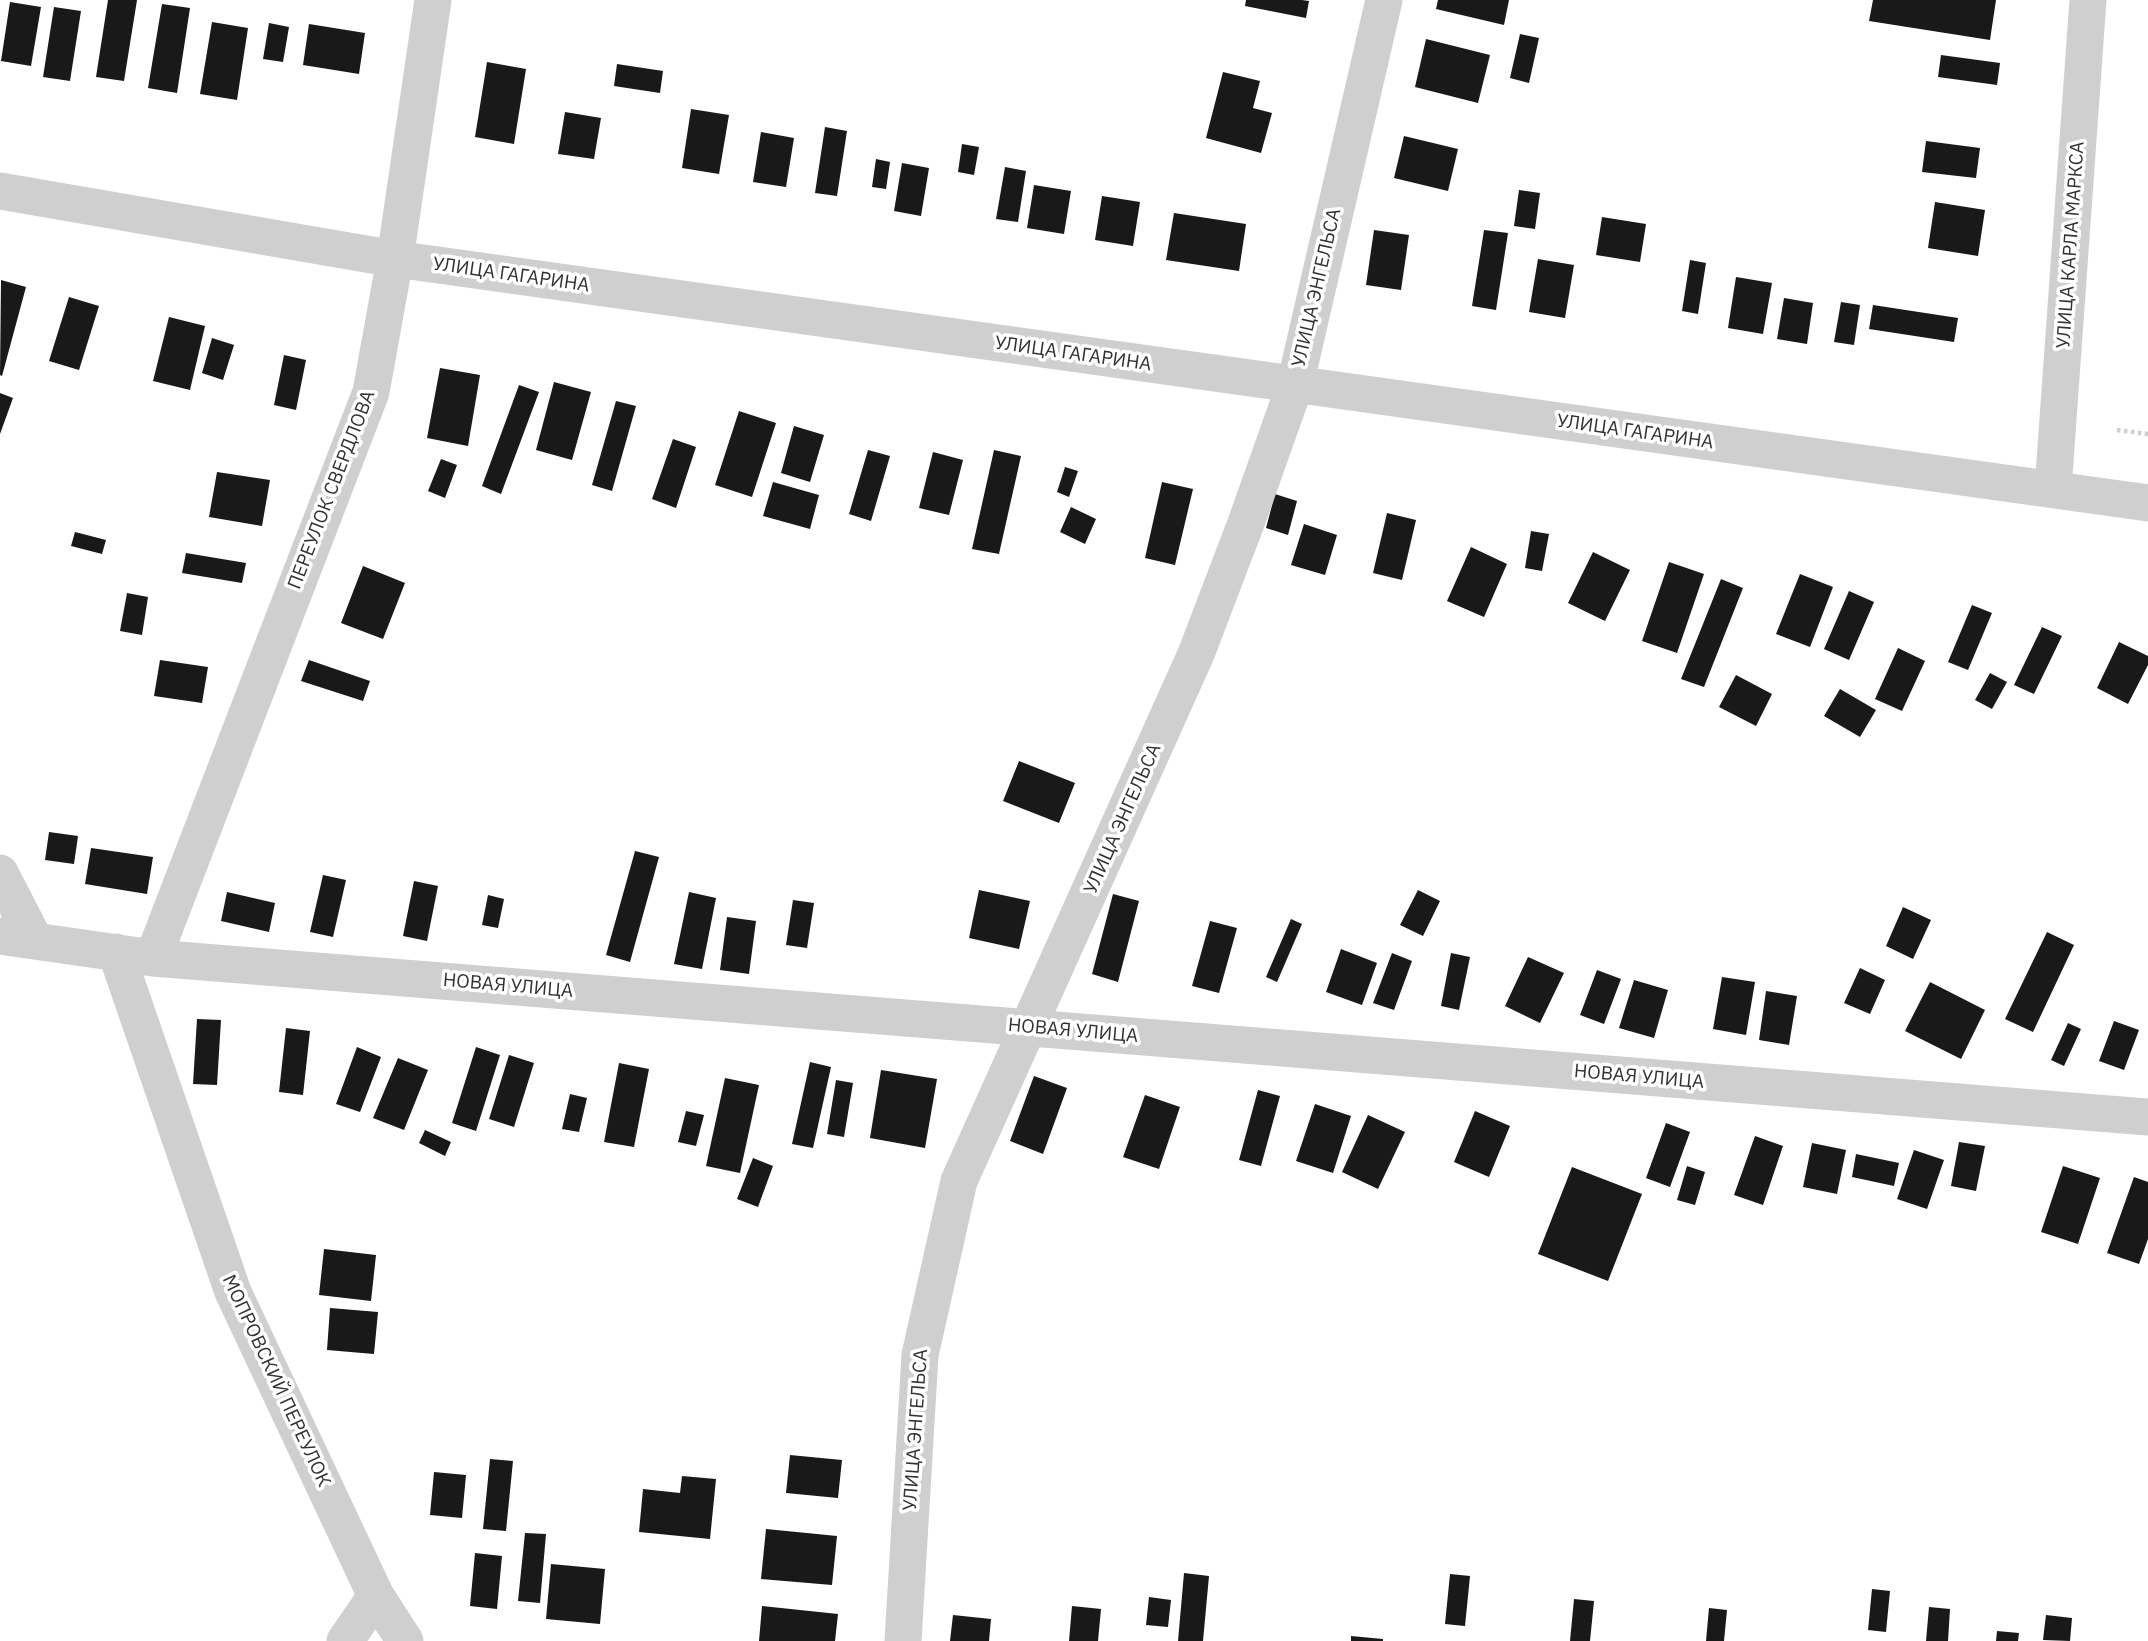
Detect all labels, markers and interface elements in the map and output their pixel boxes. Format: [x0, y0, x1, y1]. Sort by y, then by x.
street label: УЛИЦА КАРЛА МАРКСА [2052, 141, 2090, 349]
street label: УЛИЦА ЭНГЕЛЬСА [1288, 206, 1346, 370]
street label: УЛИЦА ГАГАРИНА [431, 253, 591, 297]
street label: УЛИЦА ГАГАРИНА [993, 332, 1153, 376]
street label: ПЕРЕУЛОК СВЕРДЛОВА [283, 387, 381, 593]
street label: УЛИЦА ГАГАРИНА [1555, 410, 1715, 454]
street label: УЛИЦА ЭНГЕЛЬСА [1080, 740, 1166, 898]
street label: НОВАЯ УЛИЦА [442, 969, 574, 1003]
street label: НОВАЯ УЛИЦА [1007, 1014, 1139, 1048]
street label: НОВАЯ УЛИЦА [1573, 1060, 1705, 1094]
street label: МОПРОВСКИЙ ПЕРЕУЛОК [217, 1271, 335, 1491]
street label: УЛИЦА ЭНГЕЛЬСА [899, 1348, 933, 1512]

